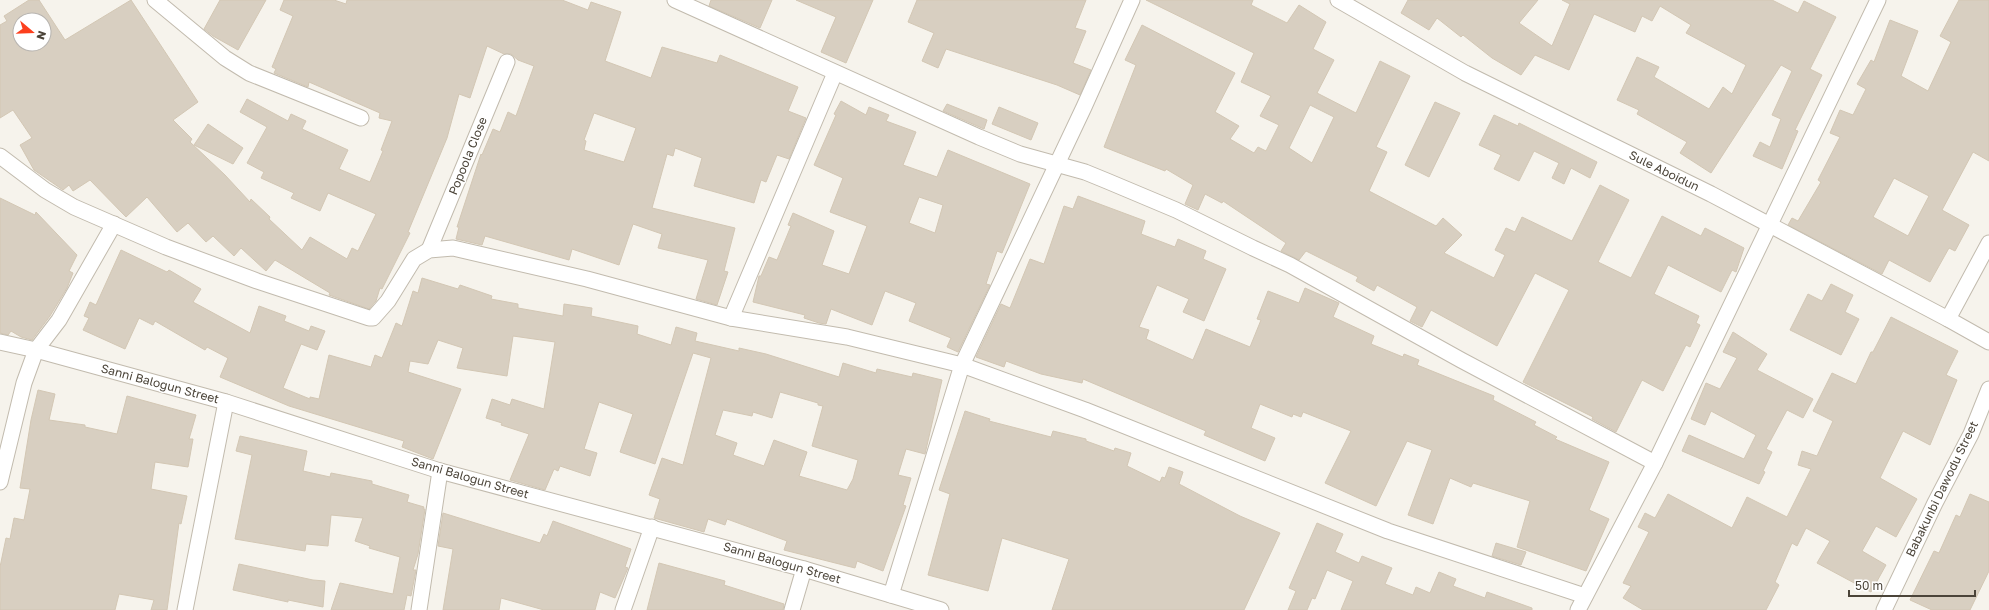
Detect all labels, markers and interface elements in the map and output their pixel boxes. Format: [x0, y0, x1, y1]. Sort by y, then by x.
north arrow [12, 12, 52, 52]
text: N [34, 29, 49, 41]
street label: Popoola Close [445, 115, 490, 197]
street label: Sule Aboidun [1627, 147, 1702, 194]
street label: Sanni Balogun Street [99, 361, 221, 407]
street label: Babakunbi Dawodu Street [1902, 418, 1981, 559]
street label: Sanni Balogun Street [410, 454, 531, 502]
street label: Sanni Balogun Street [722, 539, 843, 587]
scale bar [1849, 572, 1975, 598]
text: 50 m [1855, 578, 1883, 593]

